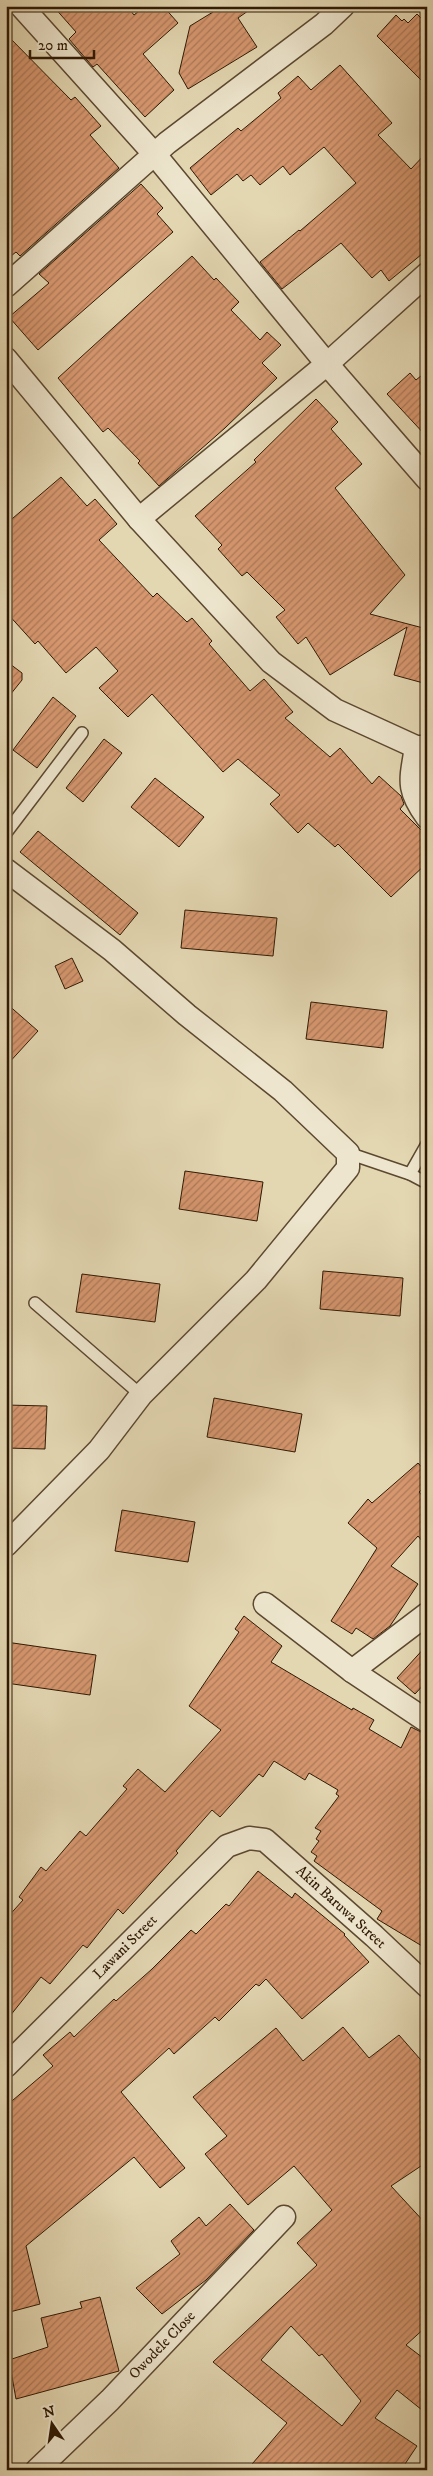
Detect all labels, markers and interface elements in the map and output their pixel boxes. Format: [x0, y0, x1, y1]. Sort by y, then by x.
scale bar [30, 28, 94, 60]
text: 20 m [38, 36, 68, 55]
street label: Akin Baruwa Street [292, 1861, 390, 1953]
street label: Lawani Street [89, 1911, 161, 1983]
street label: Owodele Close [125, 2307, 199, 2383]
north arrow [28, 2398, 78, 2448]
text: N [42, 2402, 57, 2422]

